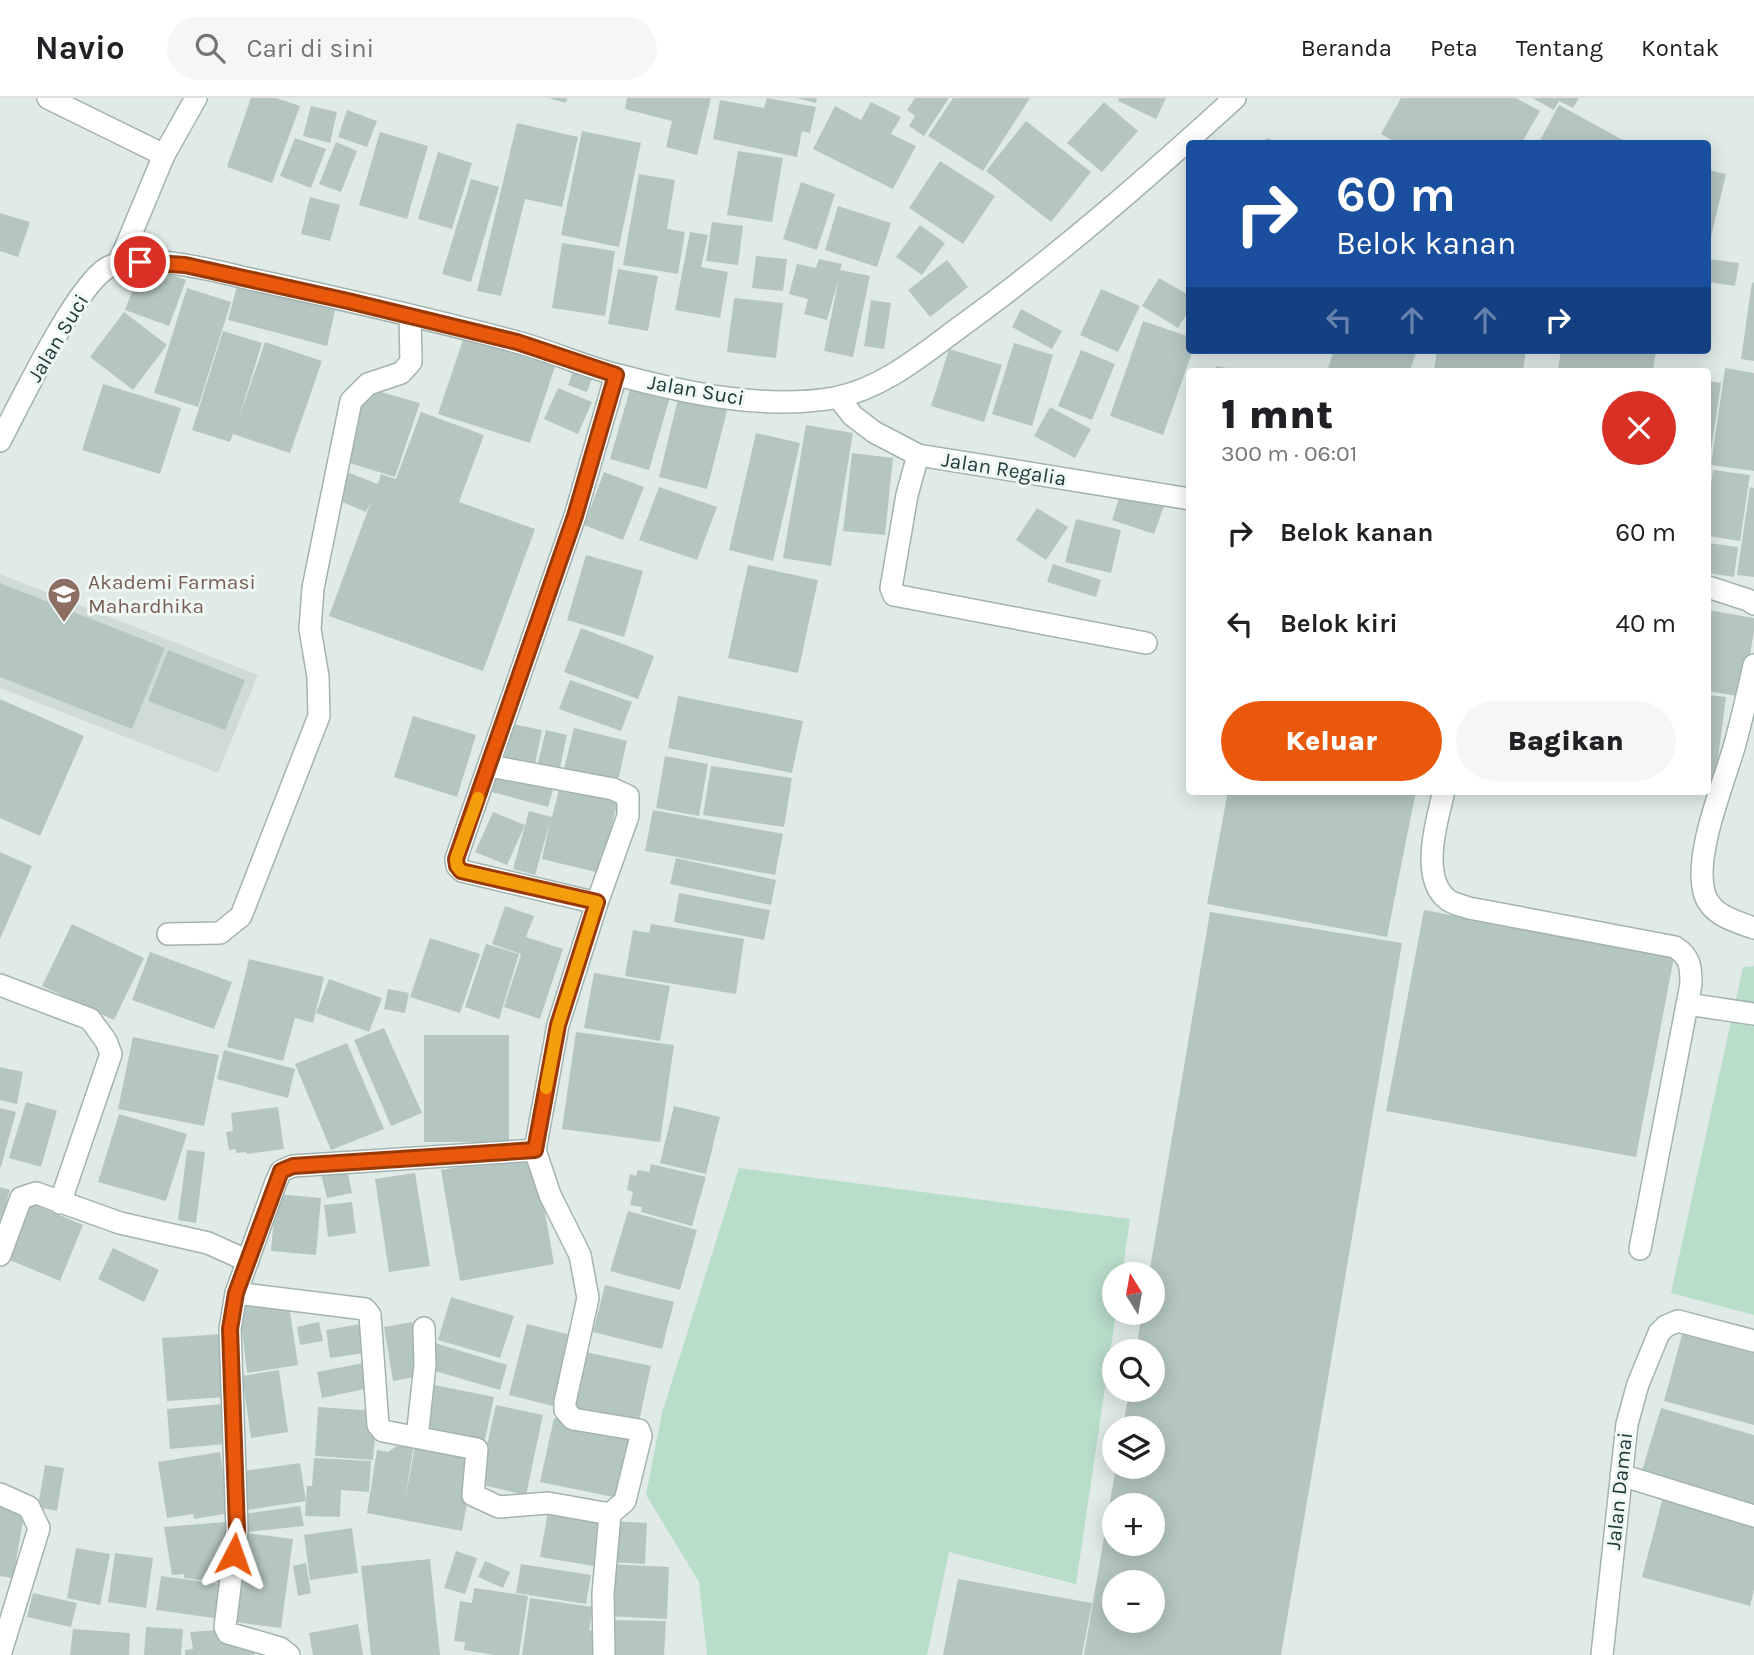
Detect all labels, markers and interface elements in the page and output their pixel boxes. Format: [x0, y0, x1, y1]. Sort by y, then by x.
search box [167, 17, 657, 80]
text: Navio [35, 29, 125, 67]
icon: search [191, 29, 229, 67]
text: Cari di sini [247, 33, 374, 64]
text: Beranda [1301, 34, 1392, 62]
text: Peta [1430, 34, 1478, 62]
text: Tentang [1516, 34, 1603, 62]
text: Kontak [1641, 34, 1719, 62]
text: 60 m [1336, 166, 1456, 223]
icon: right [1221, 168, 1312, 259]
text: Belok kanan [1336, 225, 1516, 262]
pin [110, 232, 170, 292]
icon: arrive [121, 243, 159, 281]
street label: Jalan Suci [23, 290, 93, 386]
icon: left [1320, 301, 1358, 339]
icon: ahead [1393, 301, 1431, 339]
icon: ahead [1466, 301, 1504, 339]
icon: right [1539, 301, 1577, 339]
street label: Jalan Suci [646, 370, 746, 410]
text: 1 mnt [1221, 389, 1333, 439]
button: close [1602, 391, 1676, 465]
text: 300 m · 06:01 [1221, 440, 1357, 467]
street label: Jalan Regalia [940, 447, 1068, 491]
icon: right [1221, 514, 1259, 552]
text: Belok kanan [1280, 517, 1433, 548]
text: 60 m [1615, 517, 1676, 548]
place label: Akademi Farmasi Mahardhika [88, 570, 256, 618]
school or university icon: Akademi Farmasi Mahardhika [45, 575, 83, 624]
icon: left [1221, 605, 1259, 643]
text: Belok kiri [1280, 608, 1398, 639]
text: 40 m [1616, 608, 1676, 639]
button: Keluar [1221, 701, 1442, 781]
button: Bagikan [1456, 701, 1676, 781]
north arrow [1102, 1262, 1166, 1325]
map controls [1102, 1262, 1165, 1633]
button: search [1102, 1339, 1165, 1402]
button: layers [1102, 1416, 1165, 1479]
street label: Jalan Damai [1601, 1431, 1637, 1551]
button: + [1102, 1493, 1165, 1556]
position arrow [197, 1517, 271, 1591]
button: − [1102, 1570, 1165, 1633]

